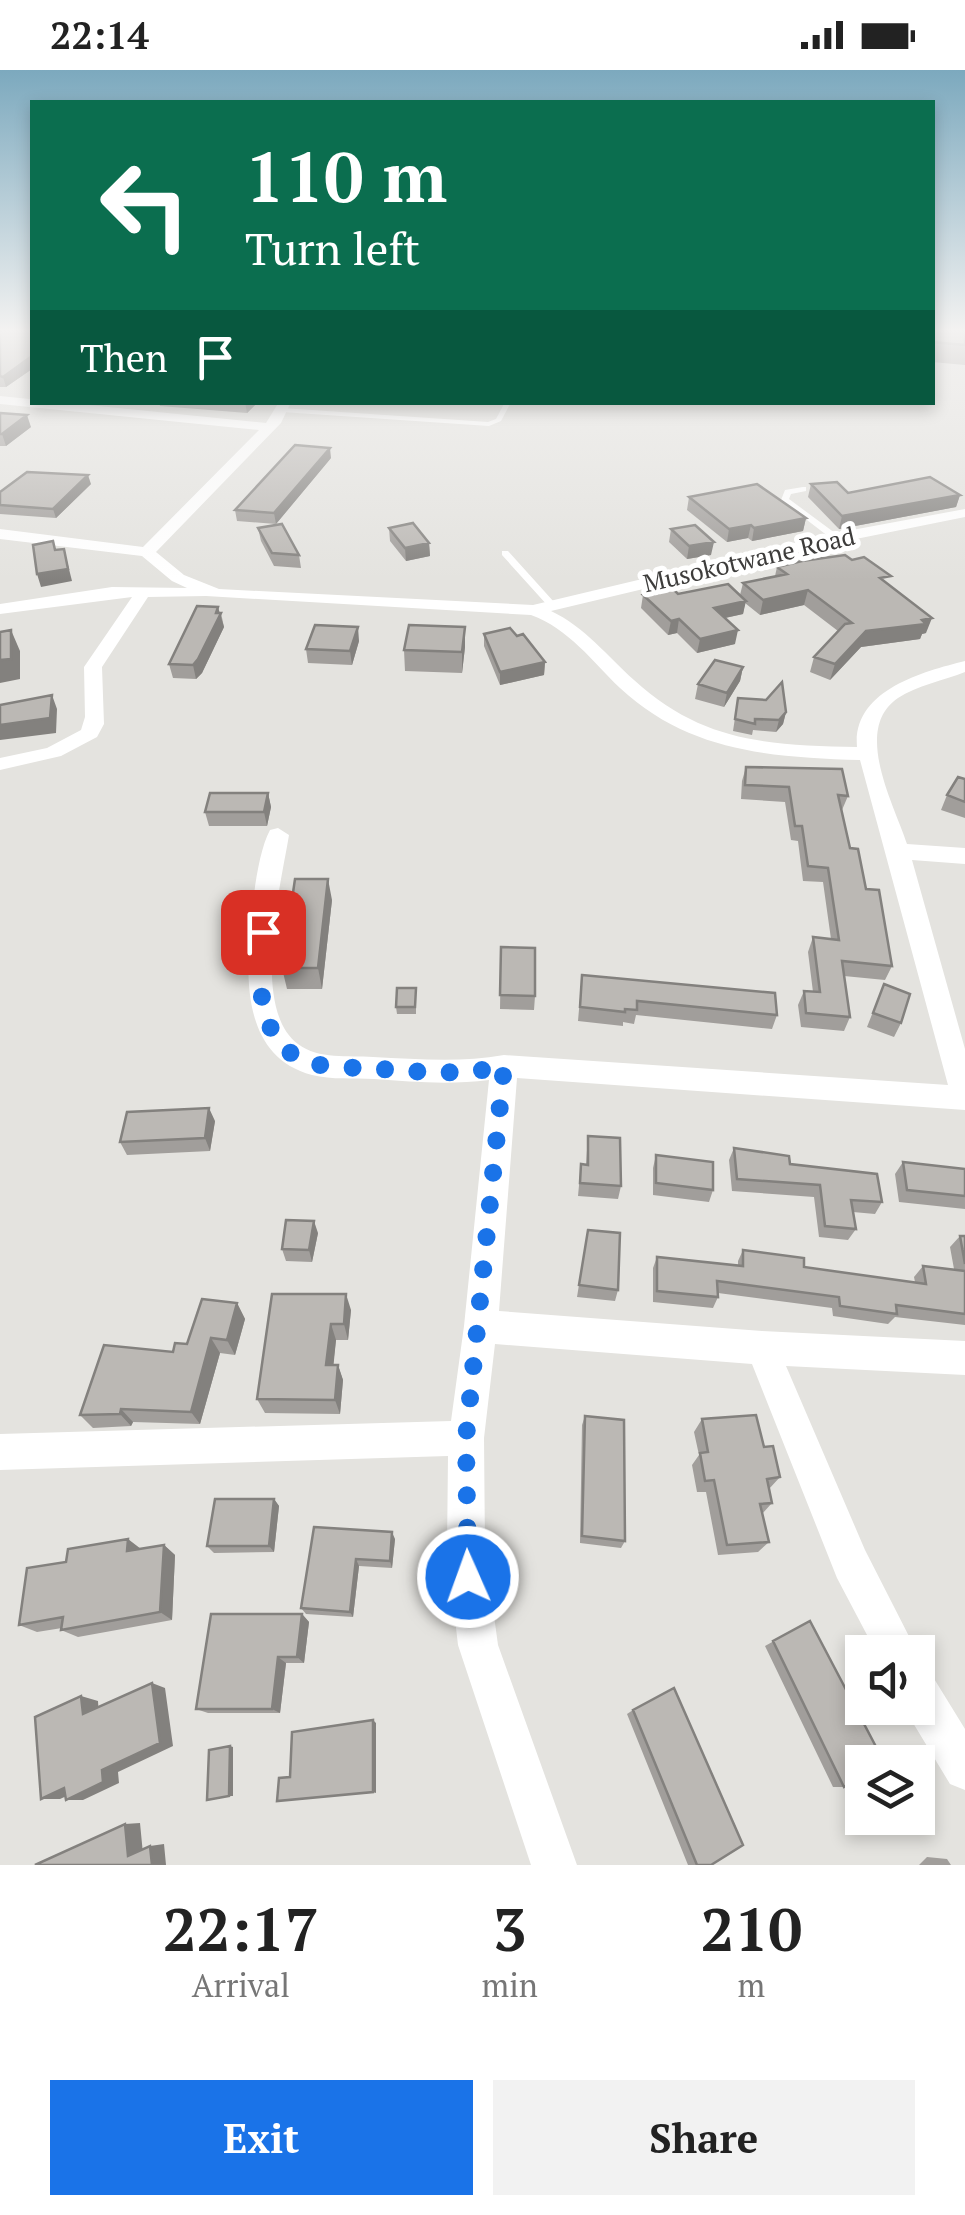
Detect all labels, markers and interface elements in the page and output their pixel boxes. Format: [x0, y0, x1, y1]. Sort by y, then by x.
text: 22:14 [50, 10, 149, 60]
text: 110 m [245, 129, 447, 222]
icon: left [80, 140, 210, 270]
text: Turn left [245, 218, 420, 278]
icon: arrive [188, 330, 243, 385]
text: Then [80, 333, 168, 383]
street label: Musokotwane Road [640, 519, 858, 599]
pin [221, 890, 306, 975]
icon: arrive [236, 905, 291, 960]
position arrow [416, 1525, 520, 1629]
map controls [845, 1635, 935, 1835]
button: sound [845, 1635, 935, 1725]
button: layers [845, 1745, 935, 1835]
text: 22:17 [163, 1889, 319, 1968]
text: 3 [493, 1889, 527, 1968]
text: 210 [701, 1889, 802, 1968]
text: Arrival [192, 1964, 290, 2006]
text: min [482, 1964, 538, 2006]
text: m [738, 1964, 765, 2006]
button: Exit [50, 2080, 473, 2195]
button: Share [493, 2080, 915, 2195]

